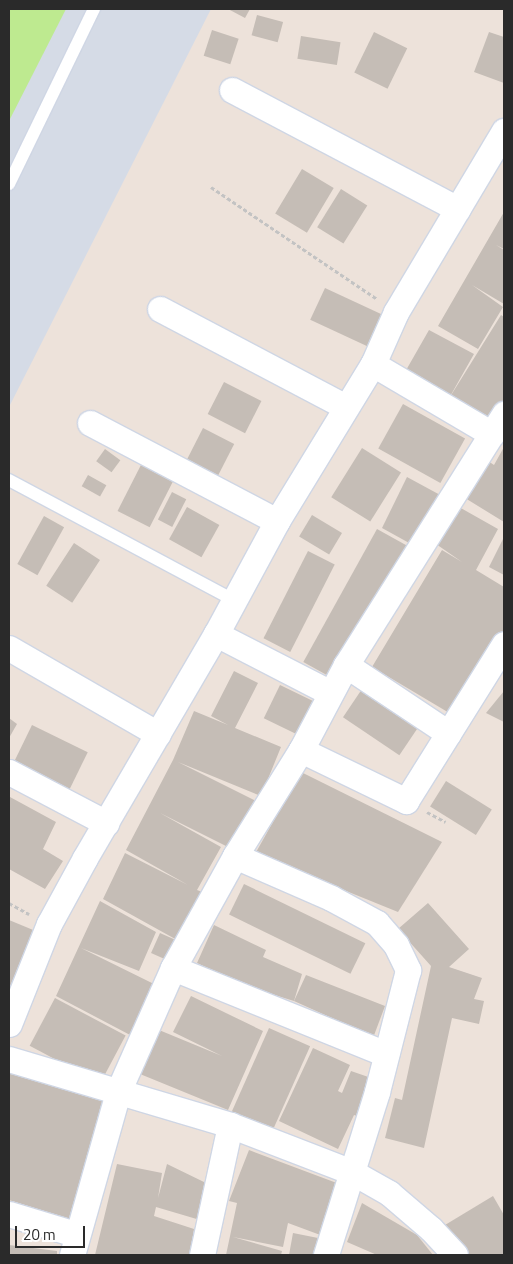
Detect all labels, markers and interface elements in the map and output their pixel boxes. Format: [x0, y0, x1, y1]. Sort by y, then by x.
scale bar [18, 1216, 88, 1248]
text: 20 m [23, 1223, 56, 1246]

